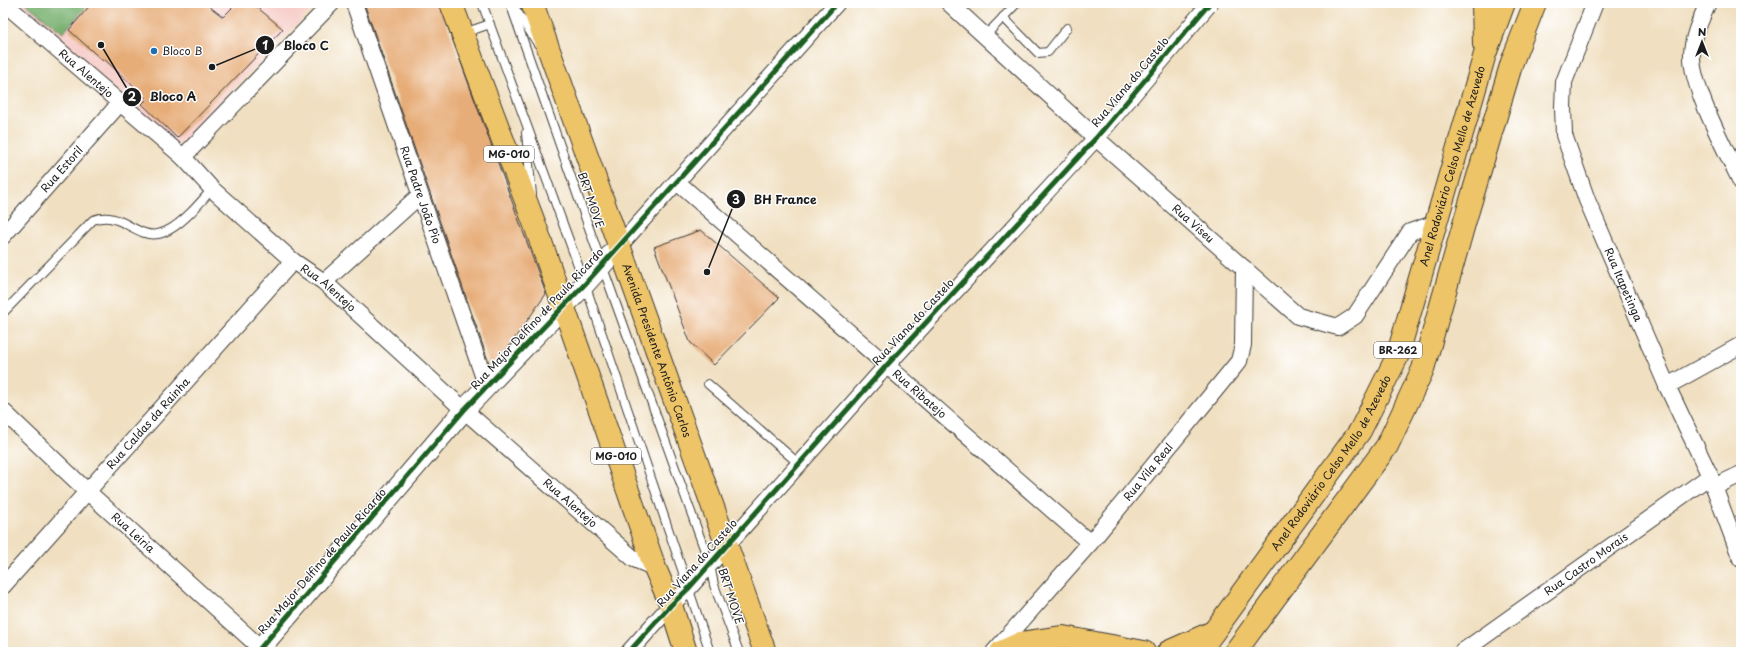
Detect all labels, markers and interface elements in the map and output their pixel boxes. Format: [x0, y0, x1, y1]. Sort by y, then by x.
north arrow [1682, 22, 1722, 62]
text: N [1698, 23, 1707, 40]
callout: Bloco C [255, 33, 337, 57]
street label: Rua Viana do Castelo [1087, 33, 1173, 131]
text: 1 [262, 36, 268, 54]
text: Bloco C [283, 36, 329, 54]
place label: Bloco B [162, 42, 202, 59]
street label: Rua Alentejo [55, 45, 117, 102]
marker: Bloco B [149, 46, 159, 56]
street label: Anel Rodoviário Celso Mello de Azevedo [1415, 64, 1489, 268]
callout: Bloco A [122, 85, 204, 109]
text: 2 [128, 87, 137, 105]
text: Bloco A [150, 87, 197, 105]
street label: Rua Estoril [36, 142, 87, 196]
street label: Rua Padre João Pio [396, 143, 446, 246]
road number: MG-010 [484, 146, 534, 162]
street label: BRT MOVE [574, 169, 609, 230]
callout: BH France [726, 187, 825, 211]
text: 3 [732, 190, 740, 208]
text: BH France [754, 190, 817, 208]
street label: Rua Viseu [1169, 200, 1218, 247]
street label: Rua Major Delfino de Paula Ricardo [466, 244, 607, 393]
street label: Rua Itapetinga [1601, 245, 1648, 325]
street label: Rua Alentejo [297, 259, 360, 315]
street label: Avenida Presidente Antônio Carlos [618, 261, 696, 439]
street label: Rua Viana do Castelo [868, 274, 958, 369]
road number: BR-262 [1374, 342, 1422, 358]
street label: Rua Ribatejo [889, 365, 951, 422]
street label: Anel Rodoviário Celso Mello de Azevedo [1266, 372, 1395, 554]
street label: Rua Caldas da Rainha [102, 373, 194, 473]
street label: Rua Vila Real [1119, 439, 1177, 504]
road number: MG-010 [591, 448, 641, 464]
street label: Rua Alentejo [540, 474, 601, 531]
street label: Rua Major Delfino de Paula Ricardo [253, 484, 390, 637]
street label: Rua Leiria [108, 508, 159, 556]
street label: Rua Viana do Castelo [652, 515, 741, 610]
street label: Rua Castro Morais [1540, 528, 1631, 599]
street label: BRT MOVE [714, 565, 749, 626]

